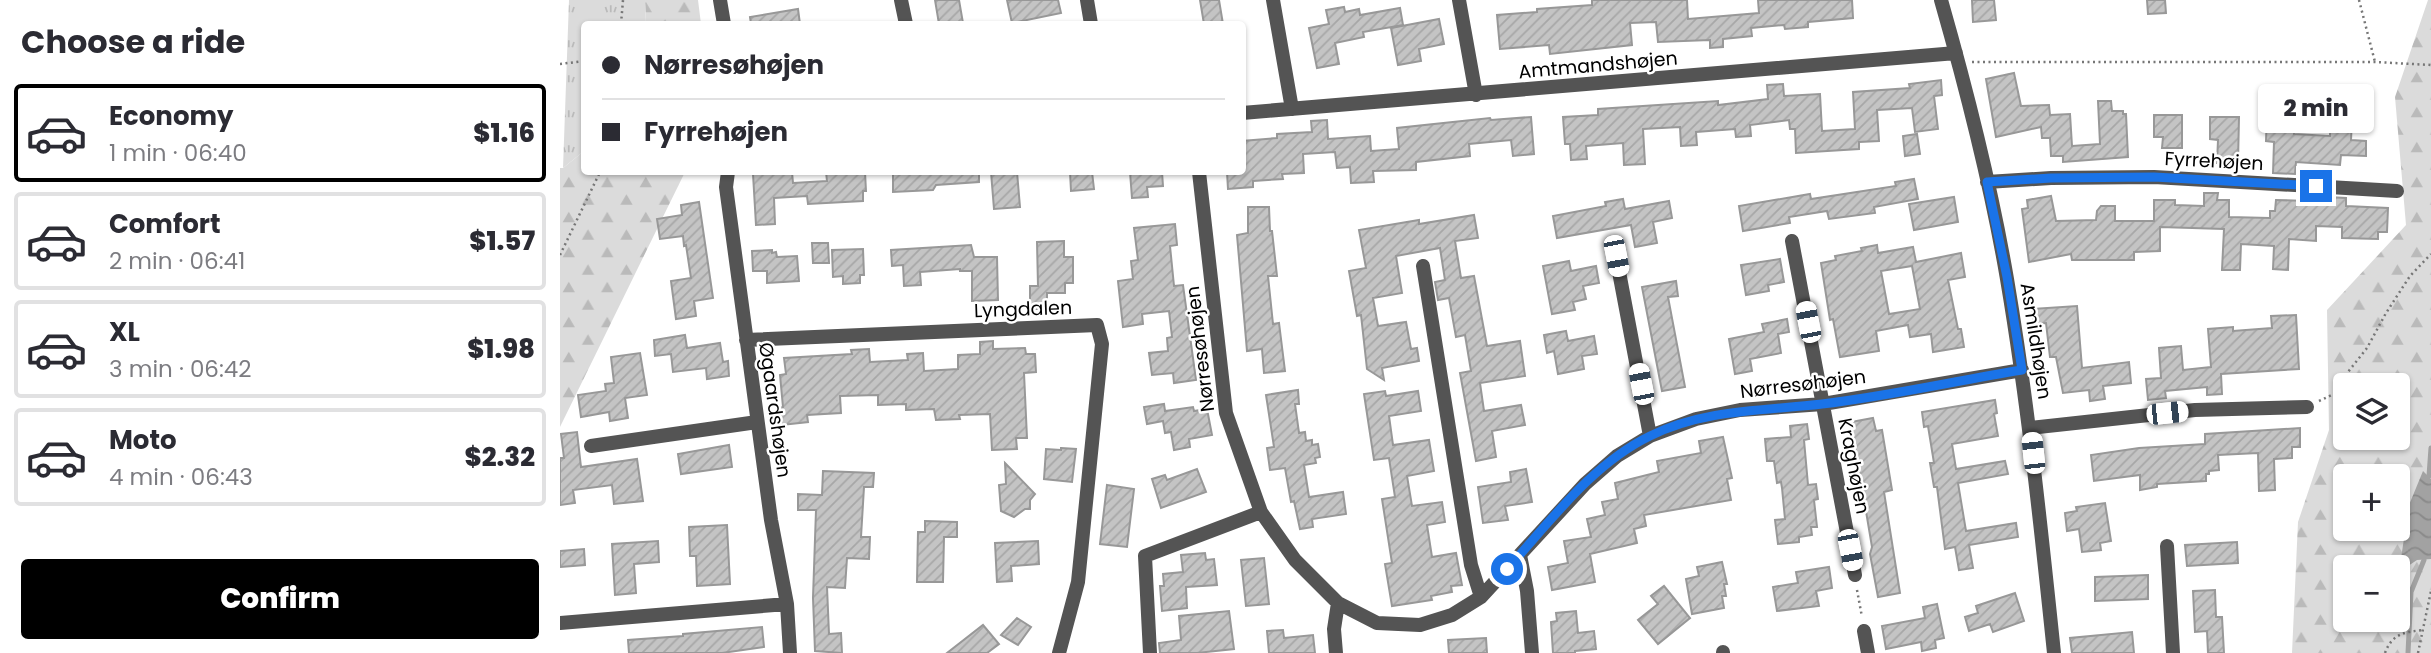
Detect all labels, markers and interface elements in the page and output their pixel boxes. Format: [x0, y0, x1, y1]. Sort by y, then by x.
text: Choose a ride [21, 19, 245, 64]
street label: Amtmandshøjen [1517, 45, 1679, 85]
text: Nørresøhøjen [644, 47, 824, 83]
callout: 2 min [2258, 85, 2374, 134]
text: 2 min [2284, 92, 2348, 124]
text: Economy [109, 98, 233, 134]
icon: car [25, 102, 88, 165]
text: Fyrrehøjen [644, 114, 788, 150]
text: $1.16 [473, 115, 535, 151]
text: 1 min · 06:40 [109, 137, 247, 169]
street label: Fyrrehøjen [2164, 145, 2264, 177]
route end [2300, 170, 2332, 202]
text: Comfort [109, 206, 221, 242]
icon: car [25, 210, 88, 273]
text: $1.57 [469, 223, 535, 259]
car [1602, 233, 1631, 279]
text: 2 min · 06:41 [109, 245, 245, 277]
street label: Asmildhøjen [2013, 281, 2059, 401]
street label: Nørresøhøjen [1179, 285, 1221, 413]
street label: Lyngdalen [973, 294, 1073, 324]
car [1794, 299, 1823, 345]
text: XL [109, 314, 140, 350]
icon: car [25, 318, 88, 381]
text: $1.98 [467, 331, 535, 367]
street label: Øgaardshøjen [752, 341, 798, 479]
text: 3 min · 06:42 [109, 353, 252, 385]
car [1627, 361, 1656, 407]
street label: Nørresøhøjen [1739, 363, 1867, 405]
map controls [2333, 373, 2410, 632]
button: layers [2333, 373, 2410, 450]
car [2146, 400, 2189, 426]
street label: Kraghøjen [1831, 416, 1877, 516]
text: Moto [109, 422, 177, 458]
icon: car [25, 426, 88, 489]
car [2021, 431, 2046, 475]
text: $2.32 [465, 439, 535, 475]
text: 4 min · 06:43 [109, 461, 253, 493]
button: + [2333, 464, 2410, 541]
car [1836, 527, 1865, 573]
route start [1491, 553, 1523, 585]
button: − [2333, 555, 2410, 632]
button: Confirm [21, 559, 539, 639]

